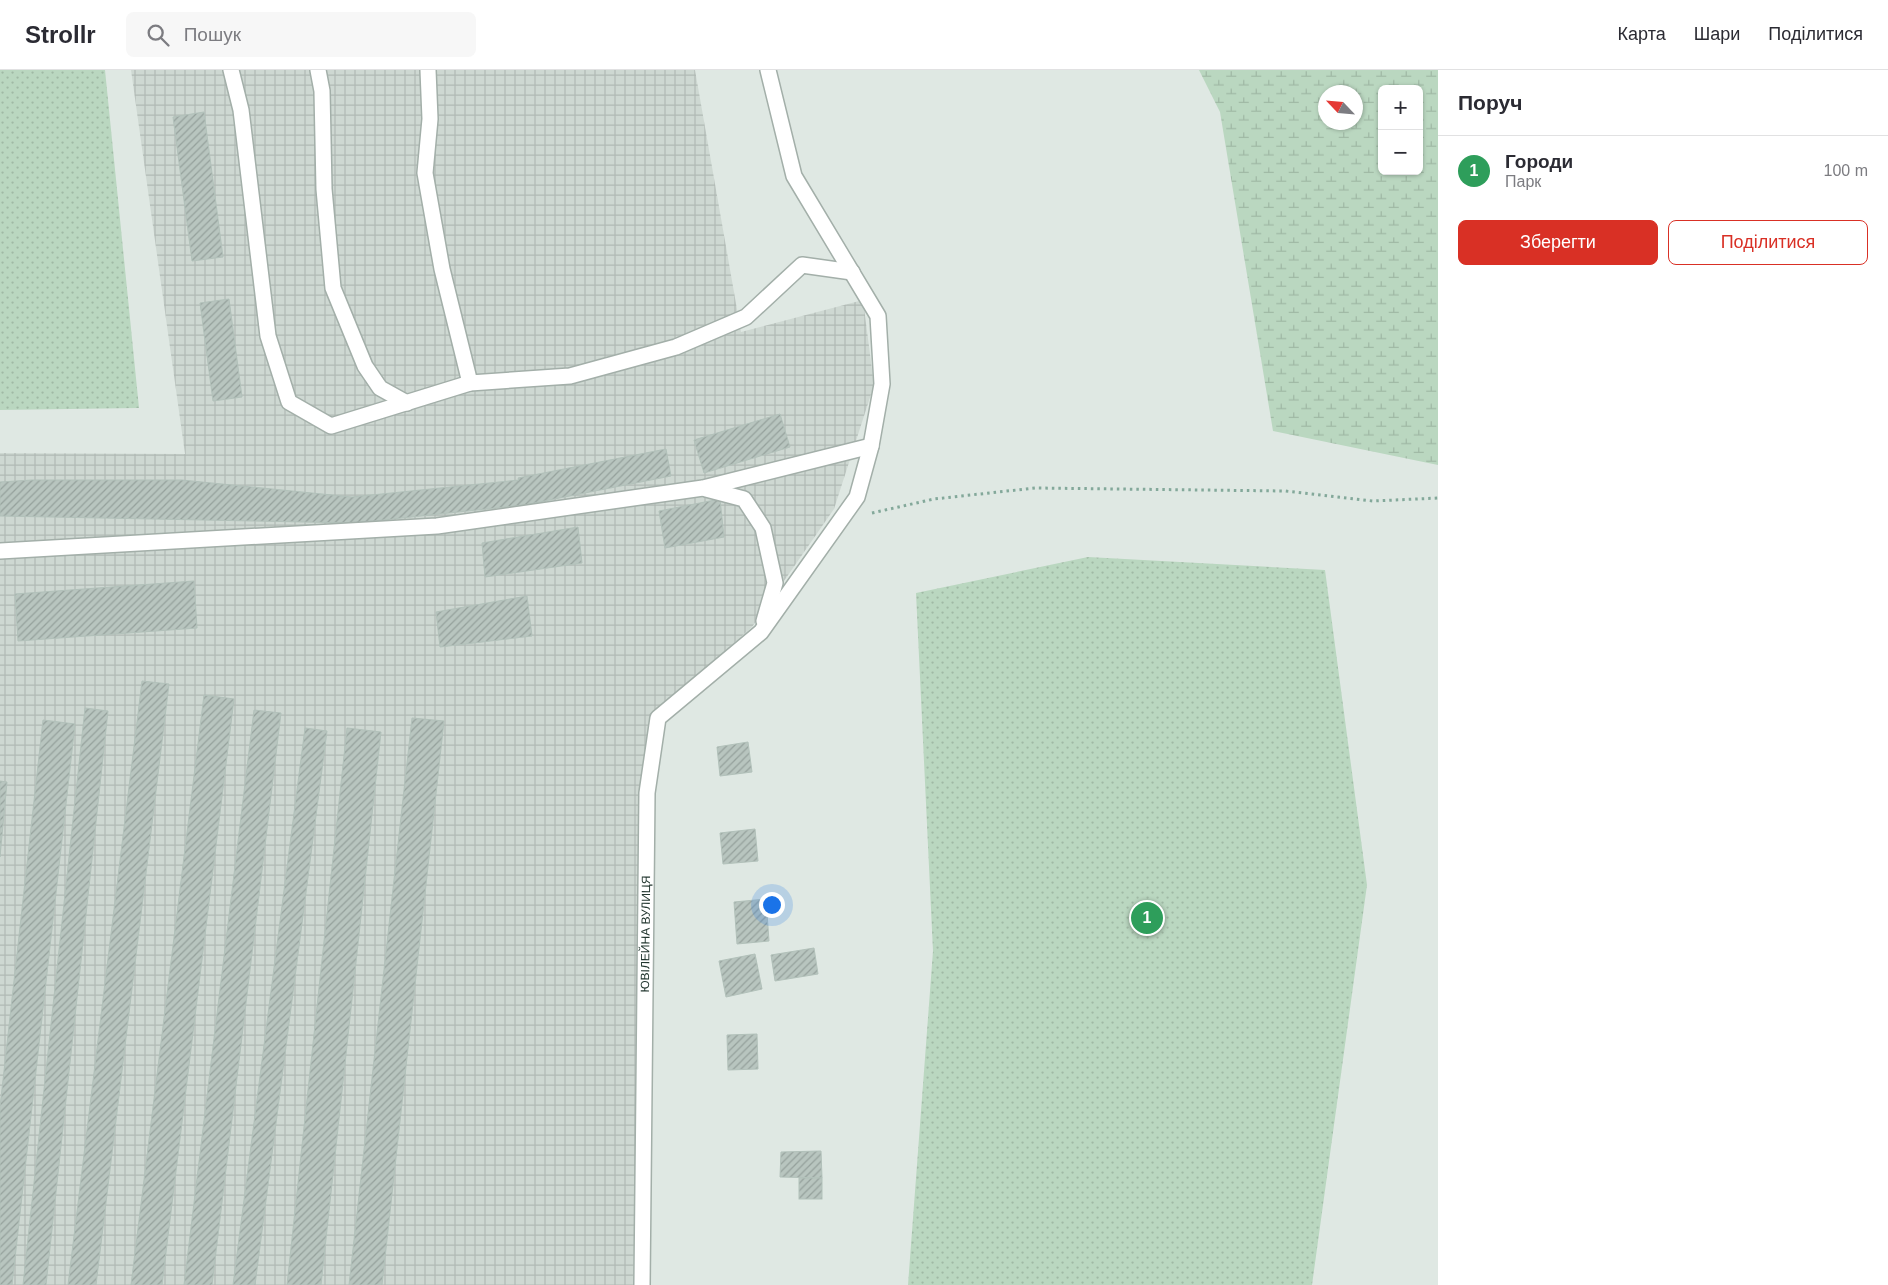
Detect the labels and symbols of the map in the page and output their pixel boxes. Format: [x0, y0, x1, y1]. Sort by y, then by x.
north arrow [1318, 85, 1363, 130]
street label: ЮВІЛЕЙНА ВУЛИЦЯ [637, 875, 653, 993]
your location [759, 892, 785, 918]
pin: 1 [1131, 899, 1163, 937]

